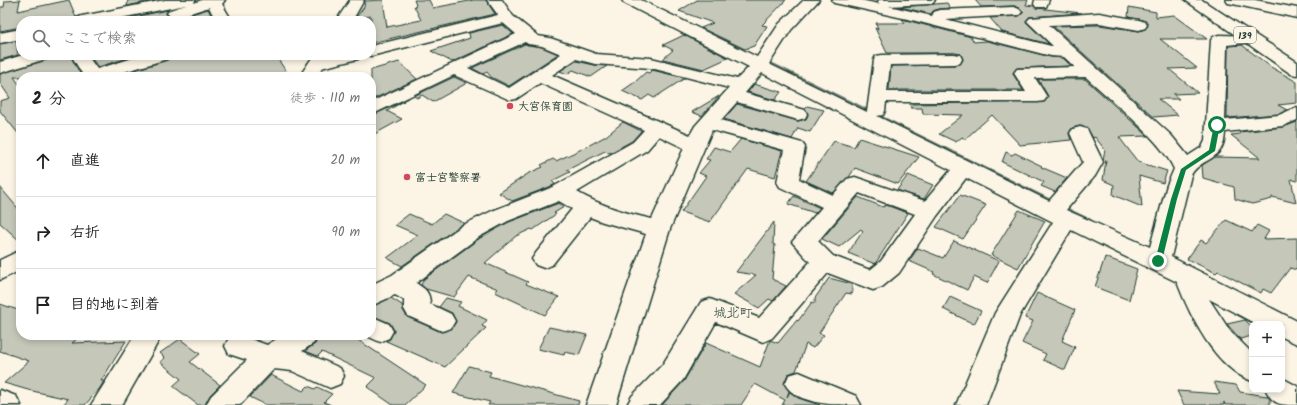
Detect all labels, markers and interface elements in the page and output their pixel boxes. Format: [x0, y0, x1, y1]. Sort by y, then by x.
search box [16, 16, 376, 60]
icon: search [30, 27, 52, 49]
text: ここで検索 [62, 27, 137, 51]
road number: 139 [1234, 27, 1256, 43]
text: 2 分 [32, 86, 65, 113]
text: 徒歩 · 110 m [290, 88, 360, 109]
place label: 大宮保育園 [518, 98, 573, 116]
marker: 大宮保育園 [505, 101, 515, 111]
route start [1208, 116, 1226, 134]
text: 直進 [70, 149, 100, 173]
icon: ahead [32, 150, 54, 172]
text: 20 m [330, 150, 360, 171]
place label: 富士宮警察署 [415, 169, 481, 187]
marker: 富士宮警察署 [402, 172, 412, 182]
text: 右折 [70, 221, 100, 245]
icon: right [32, 222, 54, 244]
text: 90 m [332, 222, 360, 243]
route end [1149, 252, 1167, 270]
text: 目的地に到着 [70, 293, 160, 317]
icon: arrive [32, 294, 54, 316]
district label: 城北町 [713, 303, 753, 324]
map controls [1249, 321, 1285, 393]
button: + [1249, 321, 1285, 357]
button: − [1249, 357, 1285, 393]

